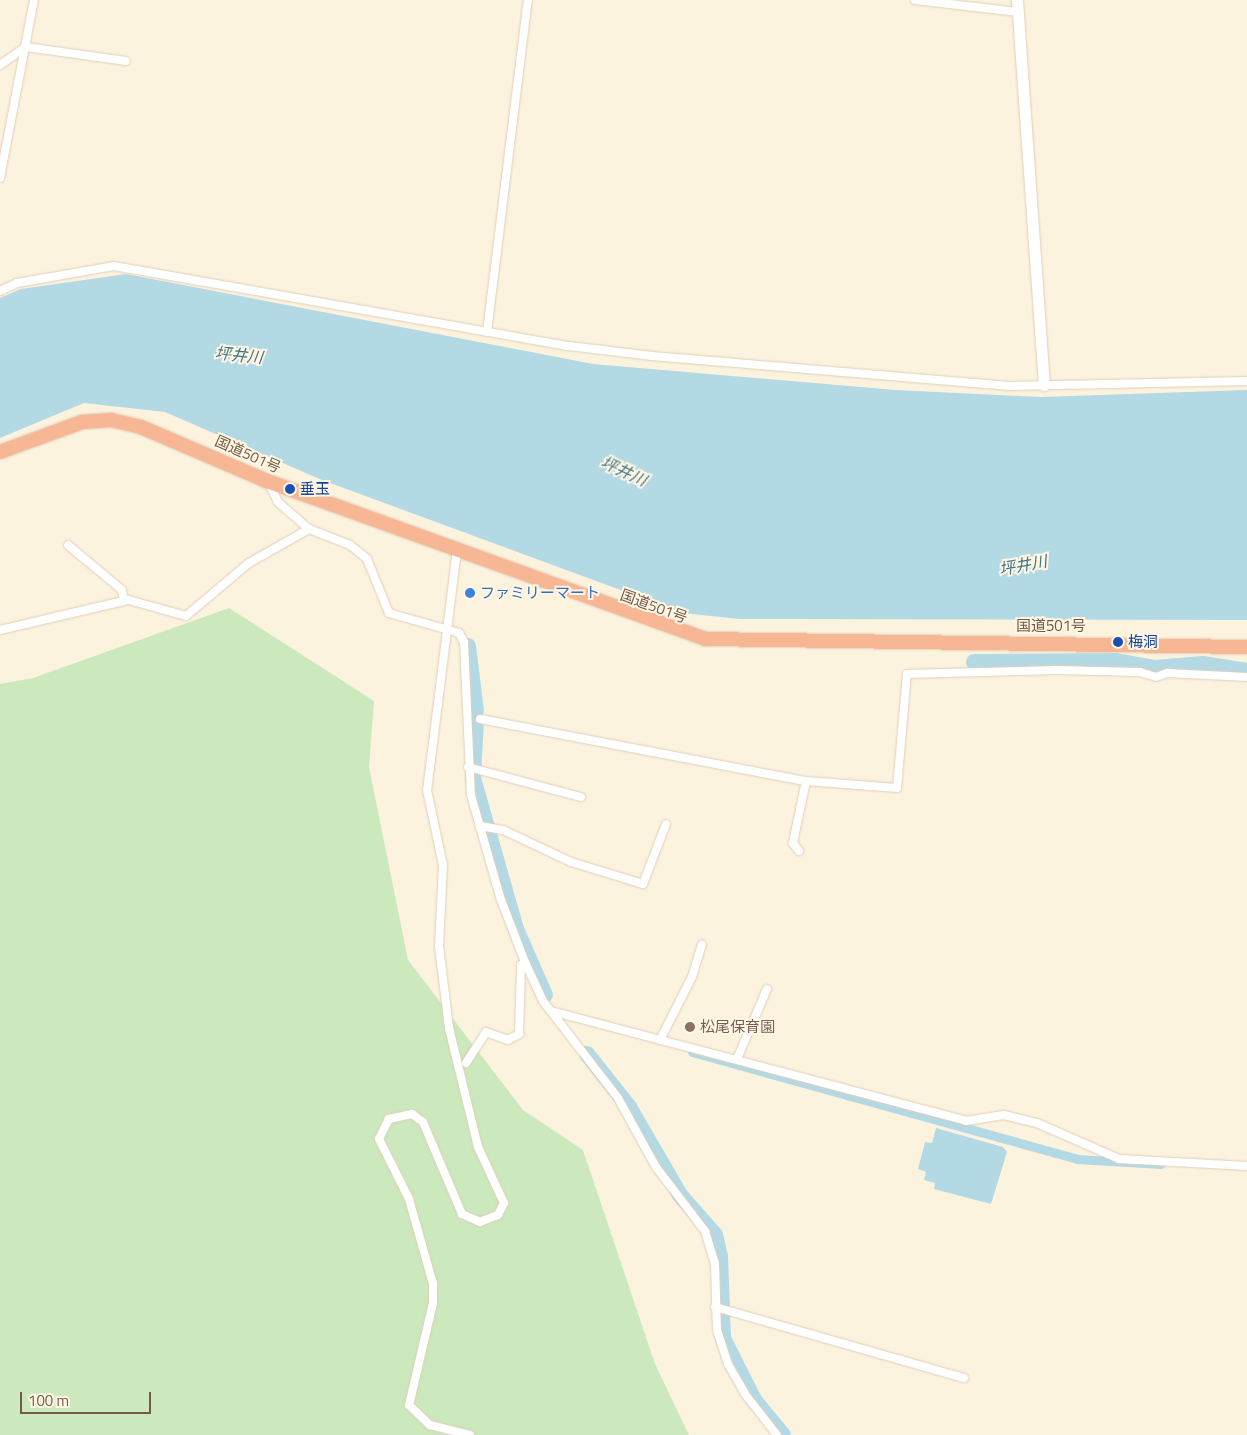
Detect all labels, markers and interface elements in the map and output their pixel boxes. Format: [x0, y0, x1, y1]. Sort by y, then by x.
water label: 坪井川 [214, 343, 264, 367]
street label: 国道501号 [212, 432, 284, 476]
water label: 坪井川 [598, 452, 650, 490]
place label: 垂玉 [300, 480, 330, 498]
marker: 垂玉 [284, 483, 296, 495]
water label: 坪井川 [998, 551, 1048, 579]
place label: ファミリーマート [480, 584, 600, 602]
street label: 国道501号 [618, 586, 690, 626]
marker: ファミリーマート [464, 587, 476, 599]
street label: 国道501号 [1016, 617, 1086, 635]
place label: 梅洞 [1128, 633, 1158, 651]
marker: 梅洞 [1112, 636, 1124, 648]
place label: 松尾保育園 [700, 1018, 775, 1036]
marker: 松尾保育園 [684, 1021, 696, 1033]
scale bar [22, 1382, 154, 1414]
text: 100 m [28, 1389, 69, 1412]

